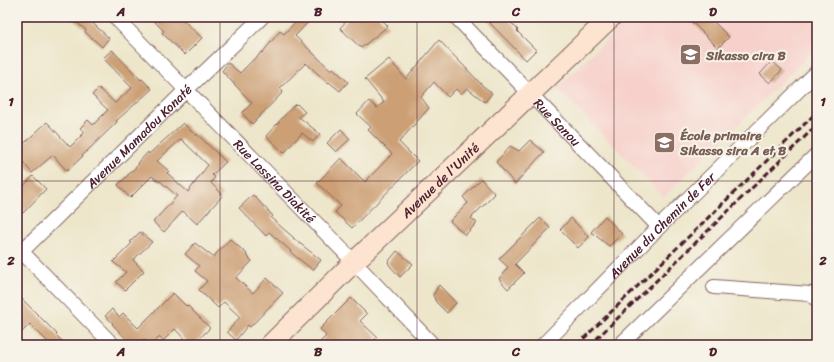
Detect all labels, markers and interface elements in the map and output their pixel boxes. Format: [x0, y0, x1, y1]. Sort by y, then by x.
text: A [116, 0, 125, 23]
text: B [314, 0, 323, 23]
text: C [511, 0, 521, 23]
text: D [709, 0, 717, 23]
school or university icon: Sikasso cira B [678, 42, 704, 68]
place label: Sikasso cira B [705, 44, 787, 67]
street label: Avenue Mamadou Konaté [80, 79, 198, 195]
text: 1 [8, 90, 14, 113]
text: 1 [820, 90, 826, 113]
street label: Rue Sanou [528, 93, 586, 152]
place label: École primaire Sikasso sira A et B [679, 124, 787, 162]
school or university icon: École primaire Sikasso sira A et B [652, 129, 678, 155]
street label: Rue Lassina Diakité [228, 134, 322, 229]
street label: Avenue de l'Unité [395, 137, 485, 224]
street label: Avenue du Chemin de Fer [603, 166, 722, 285]
text: 2 [6, 249, 15, 272]
text: 2 [818, 249, 827, 272]
text: A [116, 340, 125, 362]
text: B [314, 340, 323, 362]
text: C [511, 340, 521, 362]
text: D [709, 340, 717, 362]

